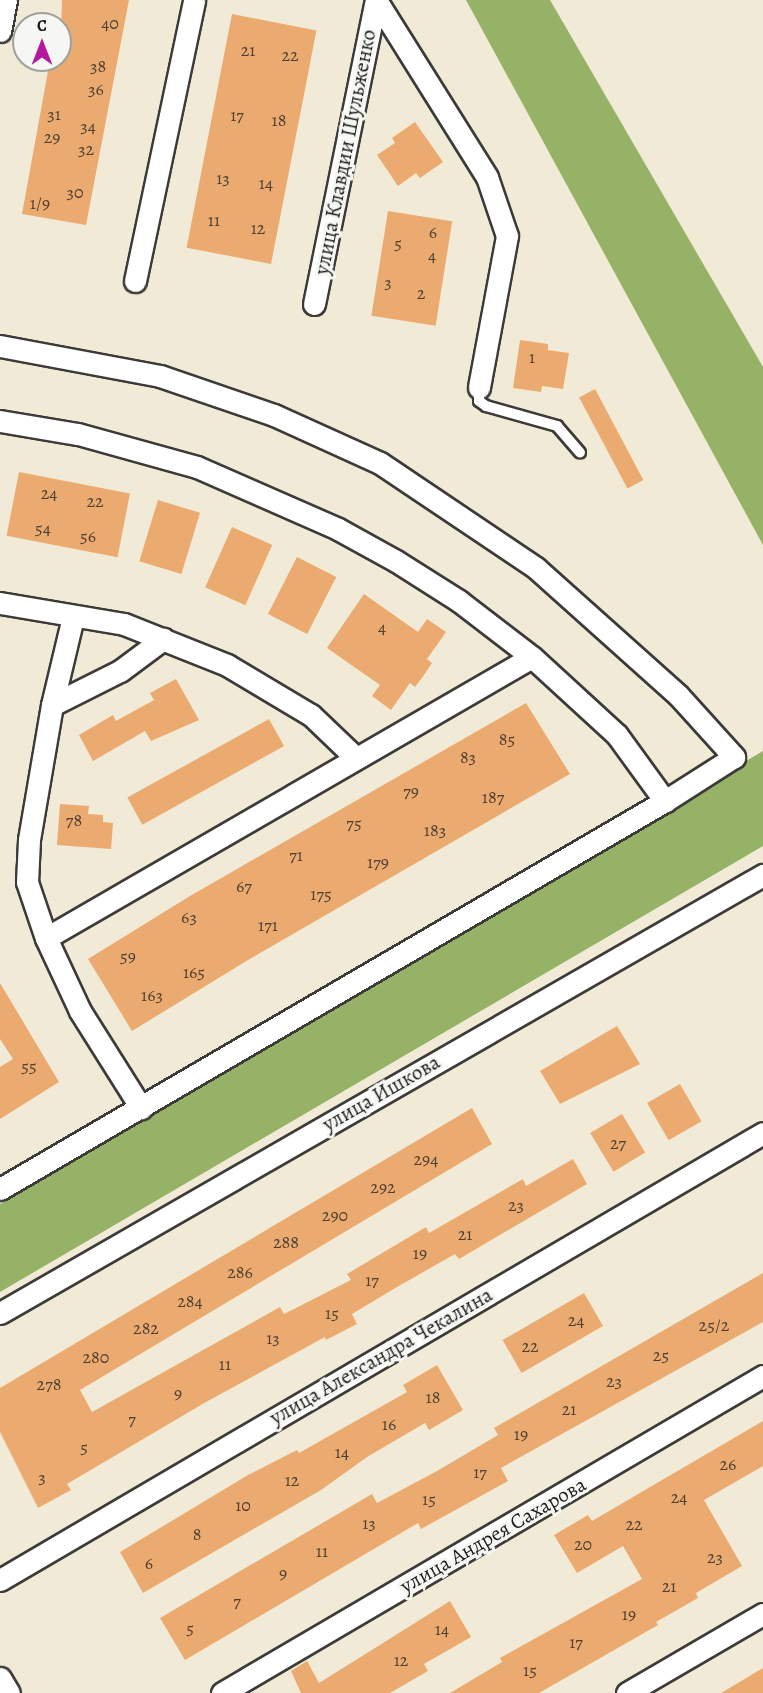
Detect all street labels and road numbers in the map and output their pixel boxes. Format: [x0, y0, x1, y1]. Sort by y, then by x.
street label: улица Клавдии Шульженко [309, 27, 381, 277]
street label: улица Ишкова [318, 1049, 444, 1137]
street label: улица Александра Чекалина [265, 1282, 497, 1430]
street label: улица Андрея Сахарова [396, 1471, 590, 1599]

